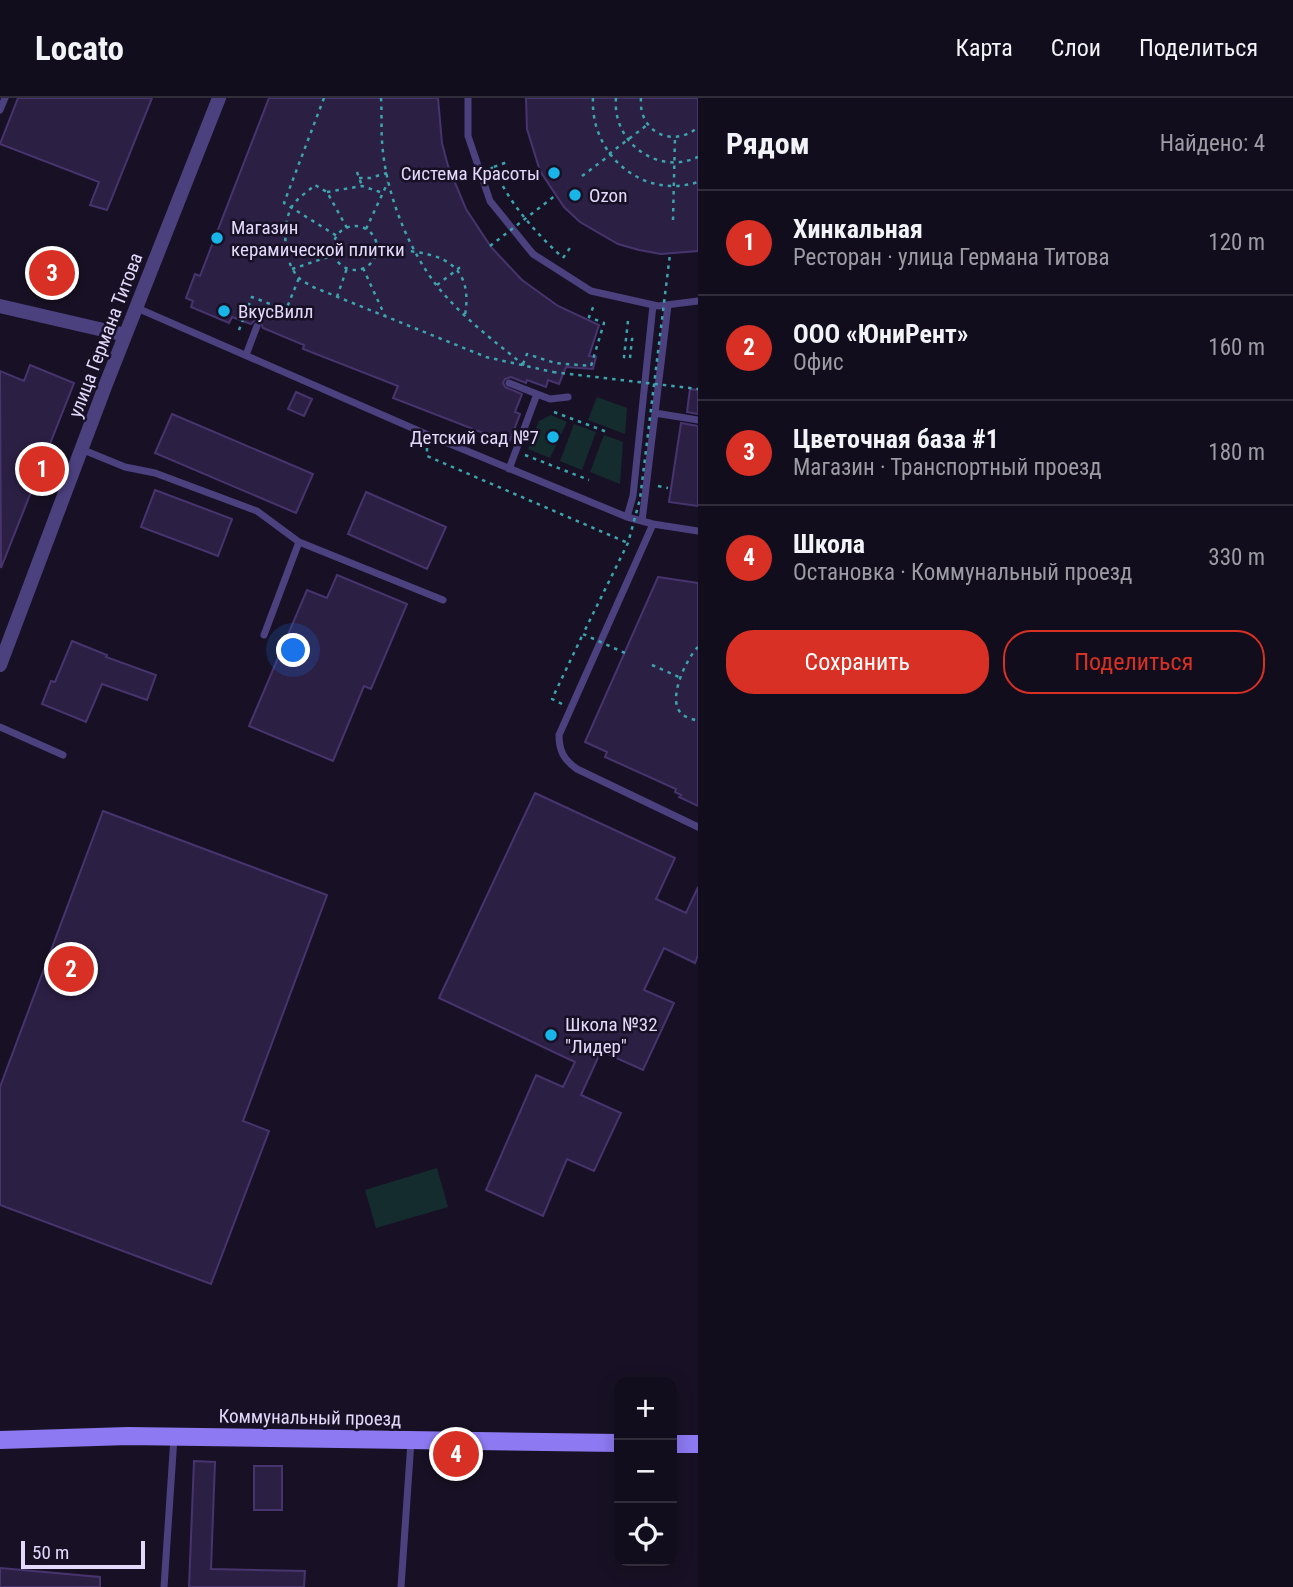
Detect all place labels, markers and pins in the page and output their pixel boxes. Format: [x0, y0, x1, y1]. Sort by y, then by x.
place label: Система Красоты [401, 162, 540, 185]
marker: Система Красоты [546, 165, 562, 181]
place label: Ozon [589, 184, 627, 207]
marker: Ozon [567, 187, 583, 203]
place label: Магазин керамической плитки [231, 216, 405, 261]
marker: Магазин керамической плитки [209, 230, 225, 246]
pin: 3 [29, 247, 75, 299]
place label: ВкусВилл [238, 300, 314, 323]
marker: ВкусВилл [216, 303, 232, 319]
place label: Детский сад №7 [410, 426, 539, 449]
marker: Детский сад №7 [545, 429, 561, 445]
pin: 1 [19, 443, 65, 495]
pin: 2 [48, 943, 94, 995]
place label: Школа №32 "Лидер" [565, 1013, 658, 1058]
marker: Школа №32 "Лидер" [543, 1027, 559, 1043]
pin: 4 [433, 1428, 479, 1480]

